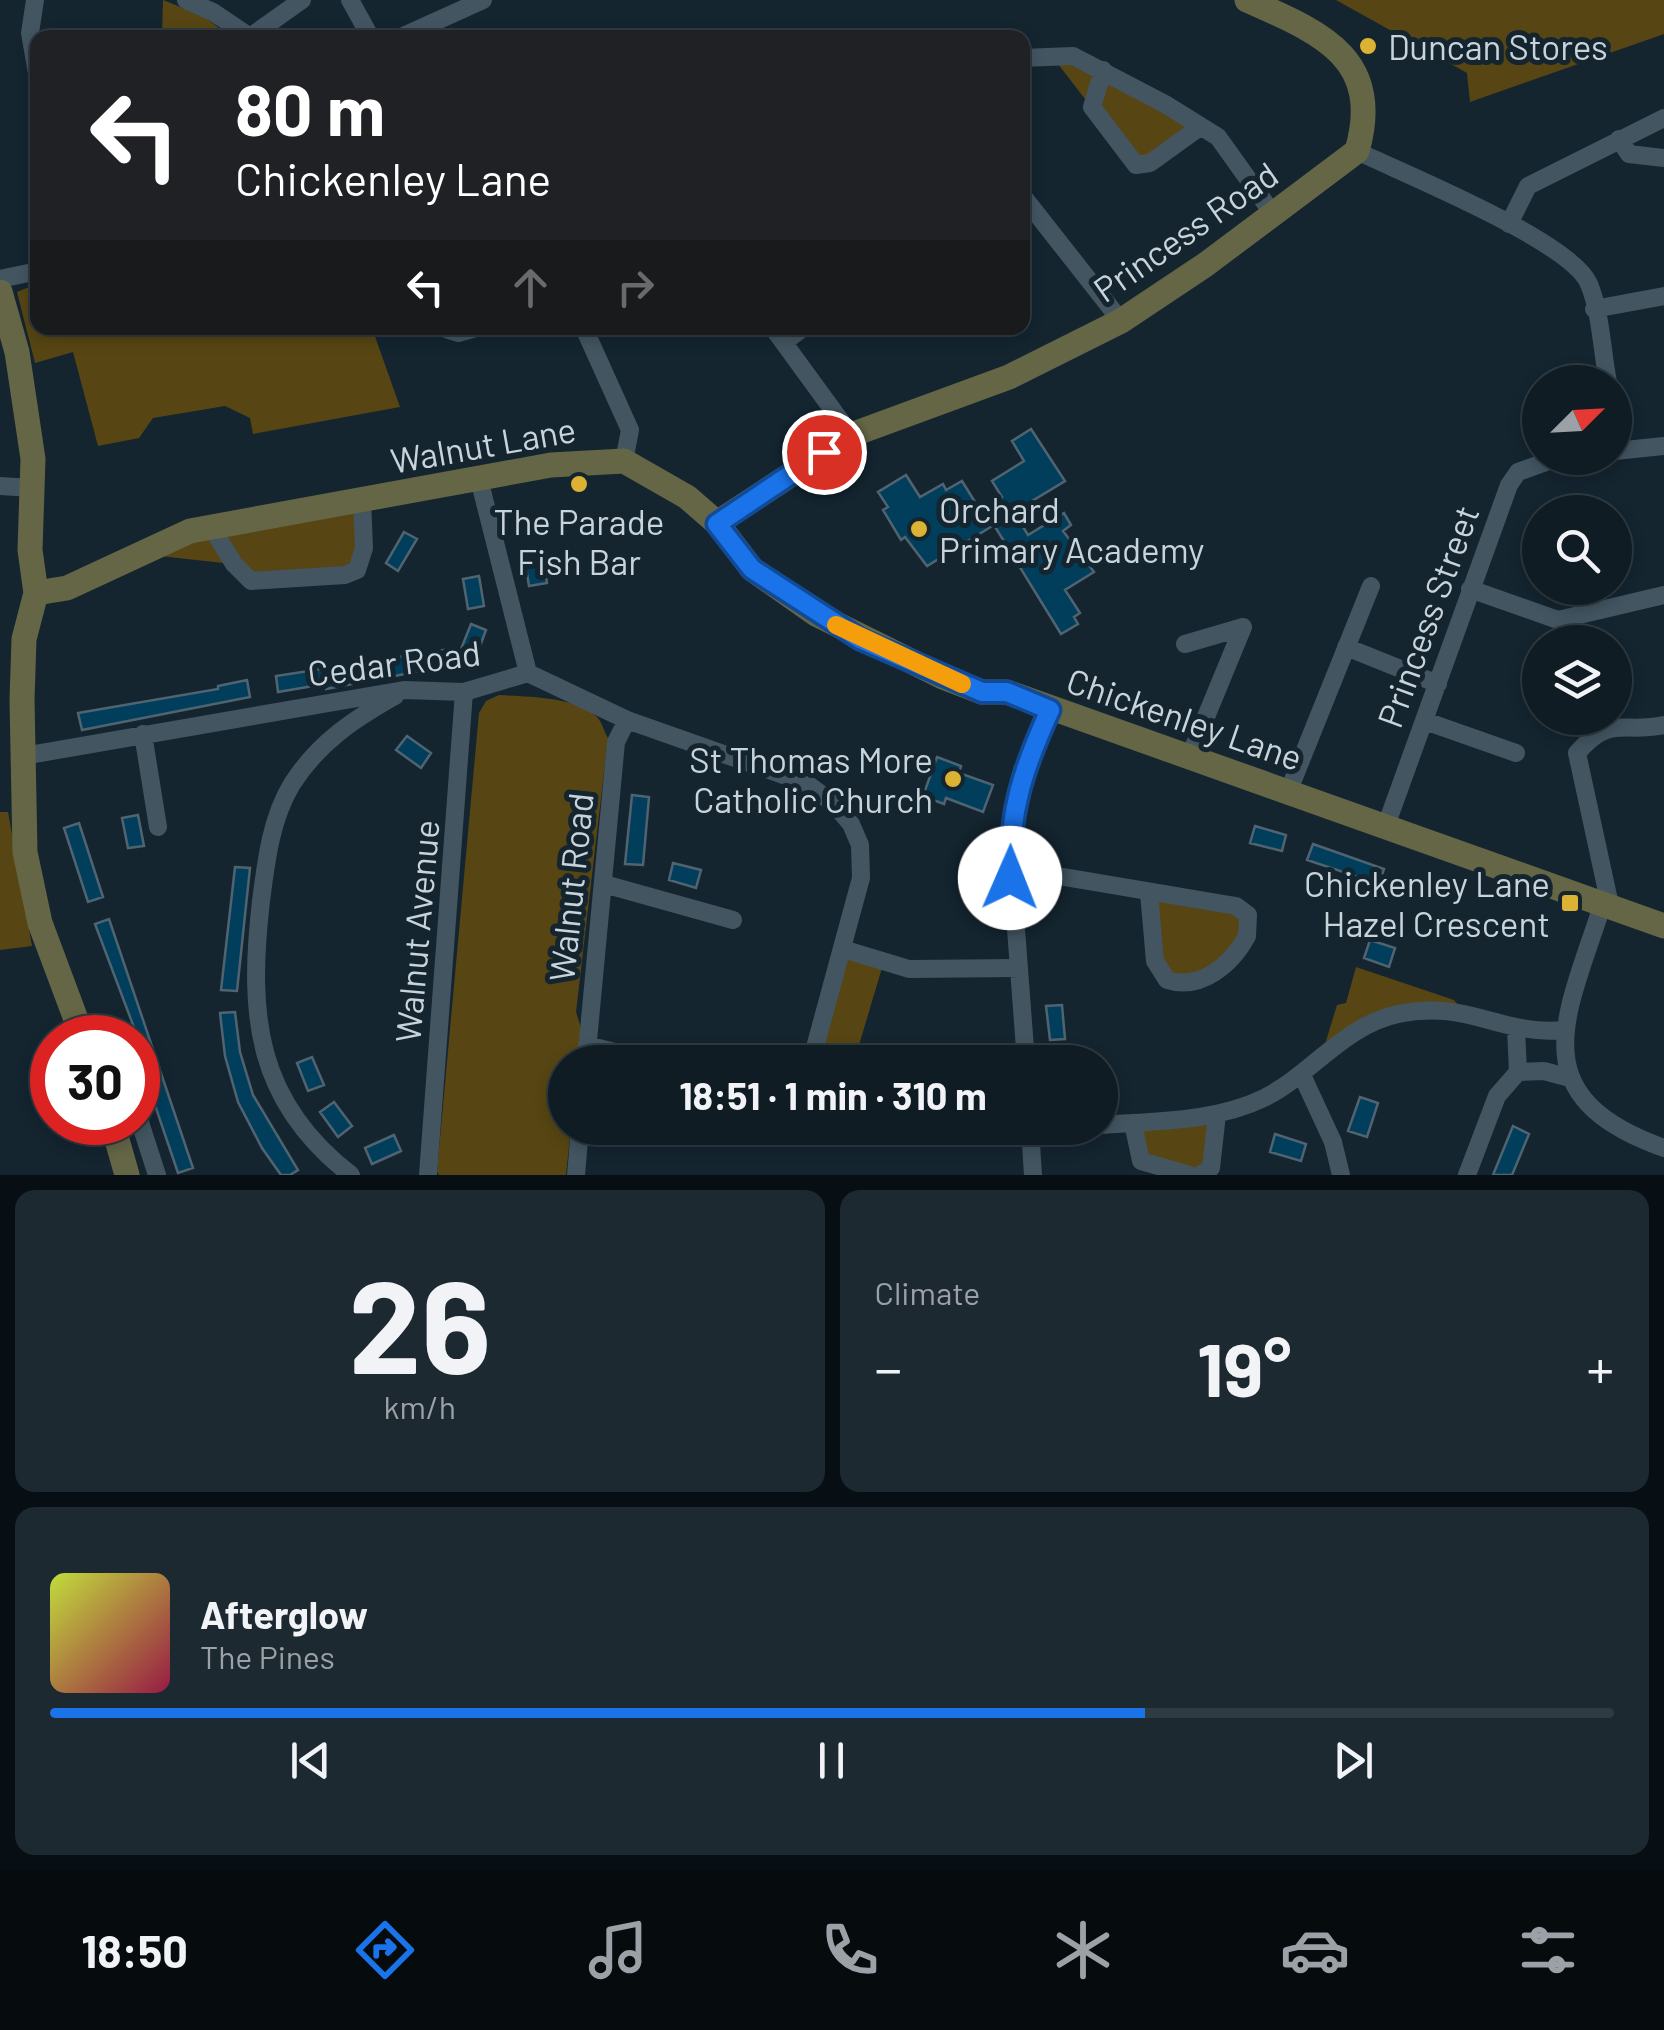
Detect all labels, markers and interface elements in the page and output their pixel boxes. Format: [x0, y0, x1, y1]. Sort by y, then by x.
place label: Duncan Stores [1388, 25, 1608, 67]
marker: Duncan Stores [1357, 35, 1379, 57]
text: 80 m [235, 66, 385, 150]
icon: left [70, 70, 200, 200]
text: Chickenley Lane [235, 151, 551, 205]
street label: Princess Road [1085, 152, 1285, 310]
icon: left [398, 260, 453, 315]
icon: ahead [503, 260, 558, 315]
icon: right [608, 260, 663, 315]
north arrow [1522, 365, 1632, 475]
map controls [1522, 365, 1632, 735]
street label: Walnut Lane [387, 407, 579, 481]
pin [782, 410, 867, 495]
icon: arrive [797, 425, 852, 480]
marker: The Parade Fish Bar [568, 473, 590, 495]
place label: Orchard Primary Academy [939, 488, 1204, 570]
button: search [1522, 495, 1632, 605]
street label: Princess Street [1367, 499, 1487, 733]
place label: The Parade Fish Bar [493, 500, 665, 582]
marker: Orchard Primary Academy [908, 518, 930, 540]
button: layers [1522, 625, 1632, 735]
street label: Cedar Road [305, 631, 483, 693]
street label: Chickenley Lane [1062, 658, 1308, 778]
place label: St Thomas More Catholic Church [689, 738, 933, 820]
marker: St Thomas More Catholic Church [942, 768, 964, 790]
street label: Walnut Road [539, 790, 601, 984]
street label: Walnut Avenue [385, 818, 447, 1044]
position arrow [958, 826, 1062, 930]
place label: Chickenley Lane Hazel Crescent [1304, 862, 1550, 944]
marker: Chickenley Lane Hazel Crescent [1559, 892, 1581, 914]
speed limit sign: 30 [30, 1015, 160, 1145]
text: 18:51 · 1 min · 310 m [679, 1072, 987, 1118]
text: 26 [348, 1244, 491, 1400]
text: Climate [875, 1273, 980, 1311]
text: 19° [1197, 1322, 1292, 1412]
text: − [875, 1334, 902, 1400]
text: + [1586, 1334, 1614, 1400]
text: km/h [384, 1387, 456, 1425]
text: Afterglow [200, 1591, 368, 1637]
text: The Pines [200, 1637, 335, 1675]
icon: previous [283, 1733, 338, 1788]
icon: pause [804, 1733, 859, 1788]
icon: next [1326, 1733, 1381, 1788]
icon: directions [350, 1915, 420, 1985]
icon: music [583, 1915, 653, 1985]
icon: phone [815, 1915, 885, 1985]
icon: climate [1048, 1915, 1118, 1985]
icon: car [1280, 1915, 1350, 1985]
icon: filters [1513, 1915, 1583, 1985]
text: 18:50 [81, 1923, 188, 1977]

